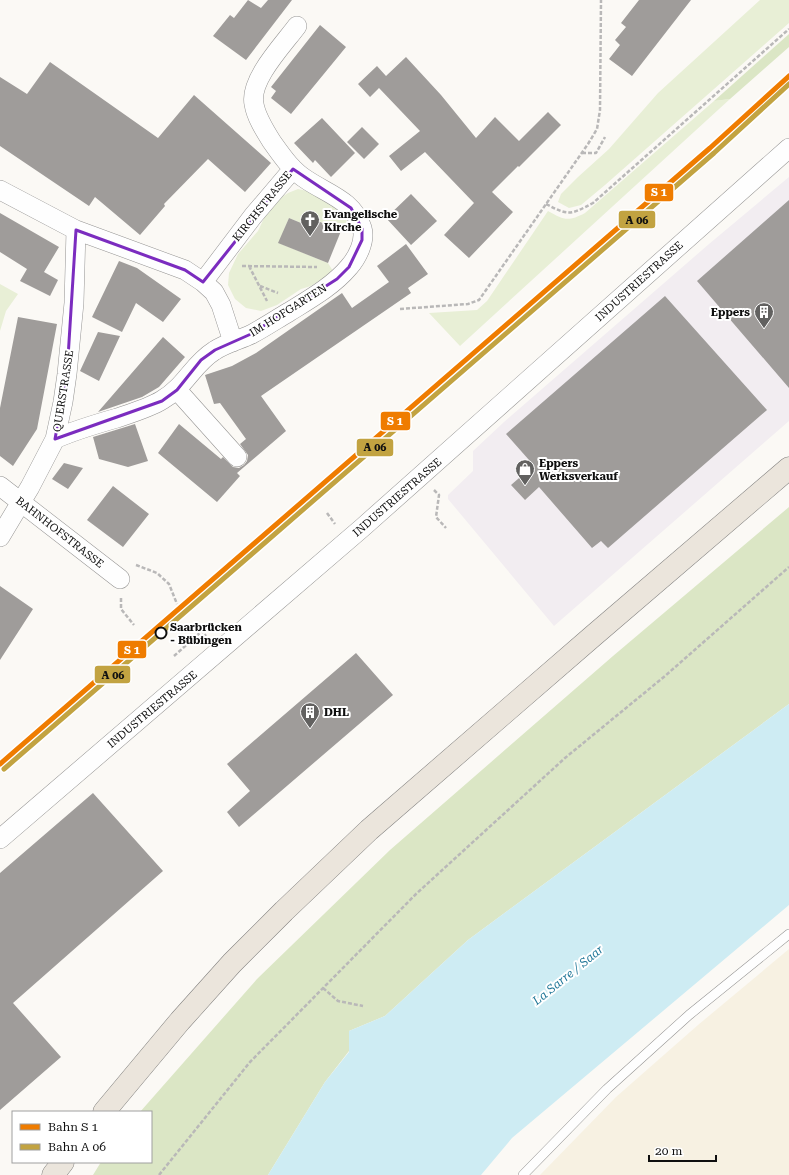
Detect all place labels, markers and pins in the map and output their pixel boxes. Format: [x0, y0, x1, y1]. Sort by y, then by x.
place label: Evangelische Kirche [324, 208, 398, 234]
church icon: Evangelische Kirche [299, 209, 321, 237]
building icon: Eppers [753, 301, 775, 329]
place label: Eppers [711, 306, 750, 319]
place label: Eppers Werksverkauf [539, 457, 618, 483]
shop icon: Eppers Werksverkauf [514, 458, 536, 486]
place label: Saarbrücken - Bübingen [170, 621, 242, 647]
marker: Saarbrücken - Bübingen [154, 626, 168, 640]
building icon: DHL [299, 701, 321, 729]
place label: DHL [324, 706, 349, 719]

